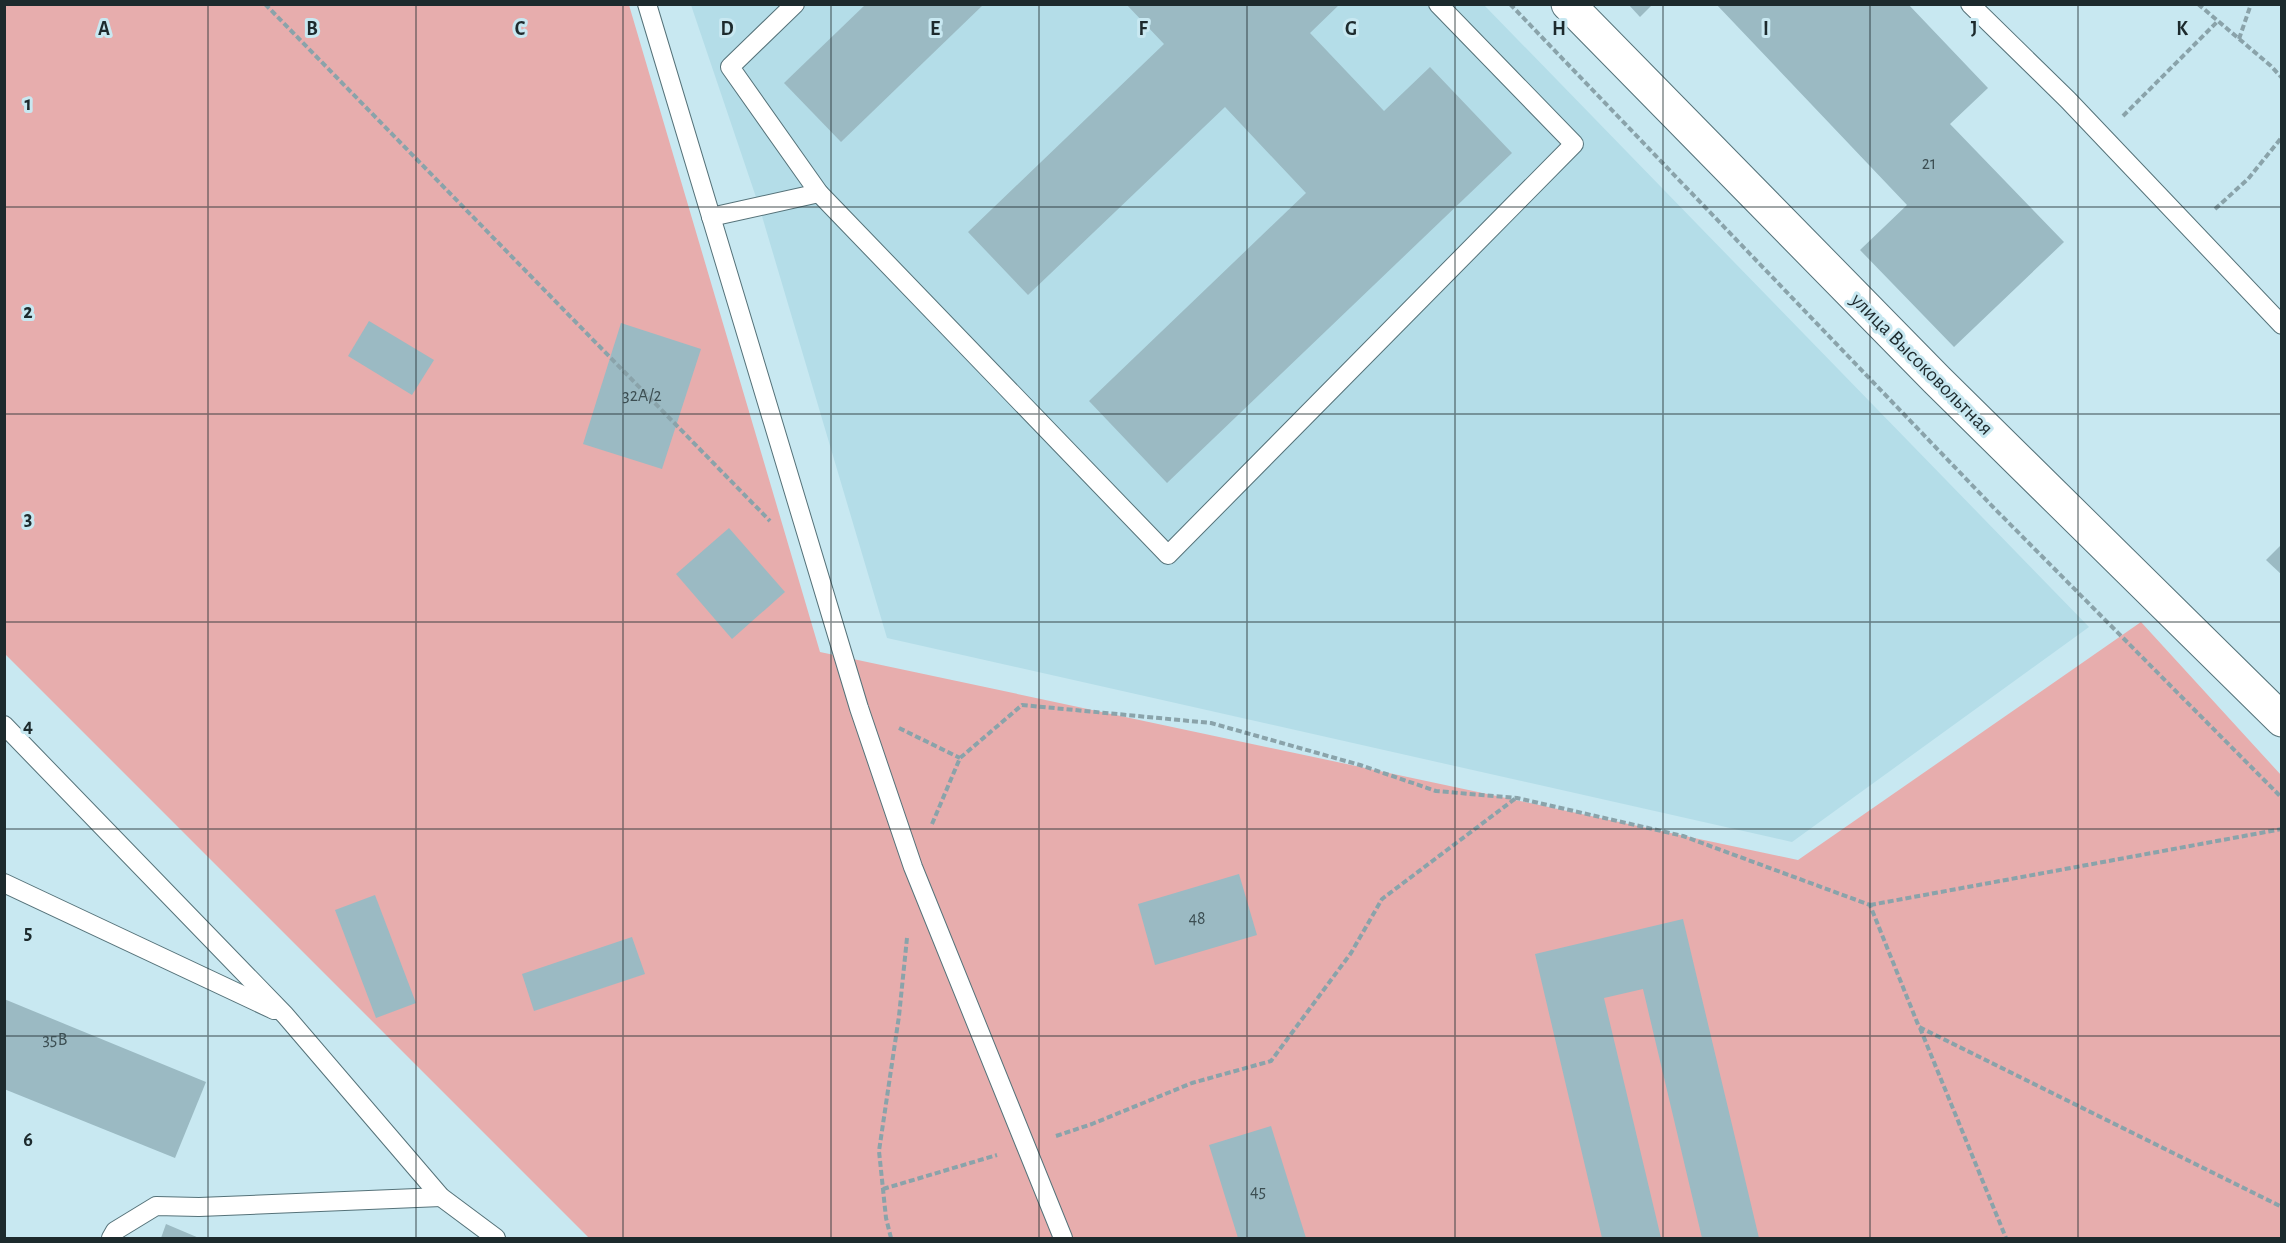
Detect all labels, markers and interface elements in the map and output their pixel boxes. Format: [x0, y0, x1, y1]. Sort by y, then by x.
text: A [98, 19, 110, 39]
text: B [306, 19, 318, 39]
text: C [515, 19, 526, 39]
text: D [720, 19, 734, 39]
text: E [930, 19, 940, 39]
text: F [1138, 19, 1148, 39]
text: G [1345, 19, 1357, 39]
text: H [1552, 19, 1566, 39]
text: I [1763, 19, 1769, 39]
text: J [1971, 19, 1977, 39]
text: K [2176, 19, 2188, 39]
text: 1 [24, 94, 32, 114]
house number: 21 [1922, 155, 1936, 173]
street label: улица Высоковольтная [1846, 288, 1997, 439]
text: 2 [23, 302, 33, 322]
house number: 32А/2 [622, 387, 662, 405]
text: 3 [24, 509, 32, 529]
text: 4 [23, 716, 33, 736]
house number: 48 [1188, 910, 1206, 928]
text: 5 [24, 923, 32, 943]
house number: 35В [42, 1031, 68, 1049]
text: 6 [23, 1130, 33, 1150]
house number: 45 [1250, 1183, 1266, 1201]

